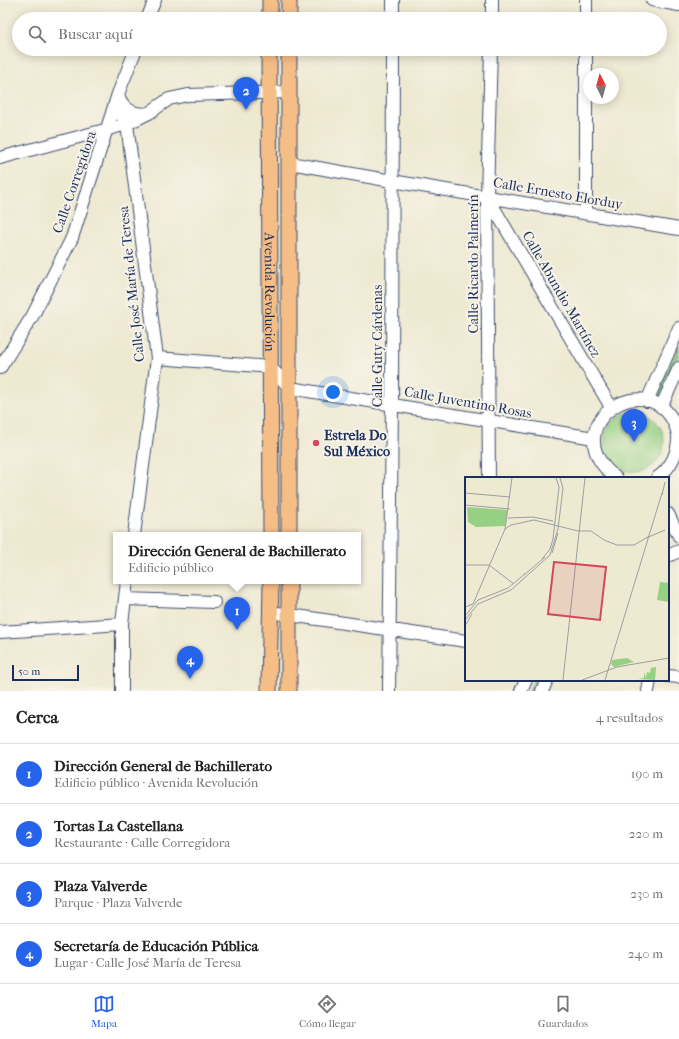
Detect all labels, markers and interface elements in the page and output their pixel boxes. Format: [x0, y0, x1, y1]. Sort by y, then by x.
search box [12, 12, 667, 56]
icon: search [26, 23, 48, 45]
text: Buscar aquí [58, 25, 133, 43]
north arrow [583, 68, 619, 104]
pin: 2 [233, 77, 259, 110]
street label: Calle Corregidora [49, 128, 100, 236]
street label: Calle Ernesto Elorduy [492, 174, 624, 213]
street label: Calle Ricardo Palmerín [465, 194, 482, 334]
street label: Calle José María de Teresa [115, 205, 148, 363]
street label: Calle Abundio Martínez [518, 228, 605, 360]
street label: Avenida Revolución [261, 231, 278, 352]
street label: Calle Guty Cárdenas [369, 285, 386, 407]
your location [323, 382, 343, 402]
street label: Calle Juventino Rosas [403, 383, 533, 422]
pin: 3 [621, 409, 647, 442]
place label: Estrela Do Sul México [324, 427, 390, 460]
marker: Estrela Do Sul México [311, 438, 321, 448]
inset map [465, 477, 669, 681]
popup [113, 532, 361, 584]
text: Dirección General de Bachillerato [128, 542, 346, 560]
text: Edificio público [128, 560, 214, 575]
pin: 1 [224, 597, 250, 630]
pin: 4 [177, 646, 203, 679]
scale bar [12, 663, 79, 682]
text: 50 m [18, 665, 40, 678]
text: Cerca [16, 707, 58, 727]
text: 4 resultados [596, 710, 663, 725]
text: Dirección General de Bachillerato [54, 757, 272, 775]
text: 1 [27, 766, 31, 781]
text: 190 m [631, 766, 663, 781]
text: Edificio público · Avenida Revolución [54, 775, 258, 790]
text: Tortas La Castellana [54, 817, 183, 835]
text: 2 [26, 826, 32, 841]
text: 220 m [629, 826, 663, 841]
text: Restaurante · Calle Corregidora [54, 835, 230, 850]
text: Plaza Valverde [54, 877, 147, 895]
text: 3 [26, 886, 32, 901]
text: 230 m [630, 886, 663, 901]
text: Parque · Plaza Valverde [54, 895, 183, 910]
text: Secretaría de Educación Pública [54, 937, 258, 955]
text: 4 [25, 946, 33, 961]
text: 240 m [628, 946, 663, 961]
text: Lugar · Calle José María de Teresa [54, 955, 241, 970]
tab: Mapa [91, 993, 117, 1030]
tab: Cómo llegar [299, 993, 356, 1030]
tab: Guardados [538, 993, 588, 1030]

